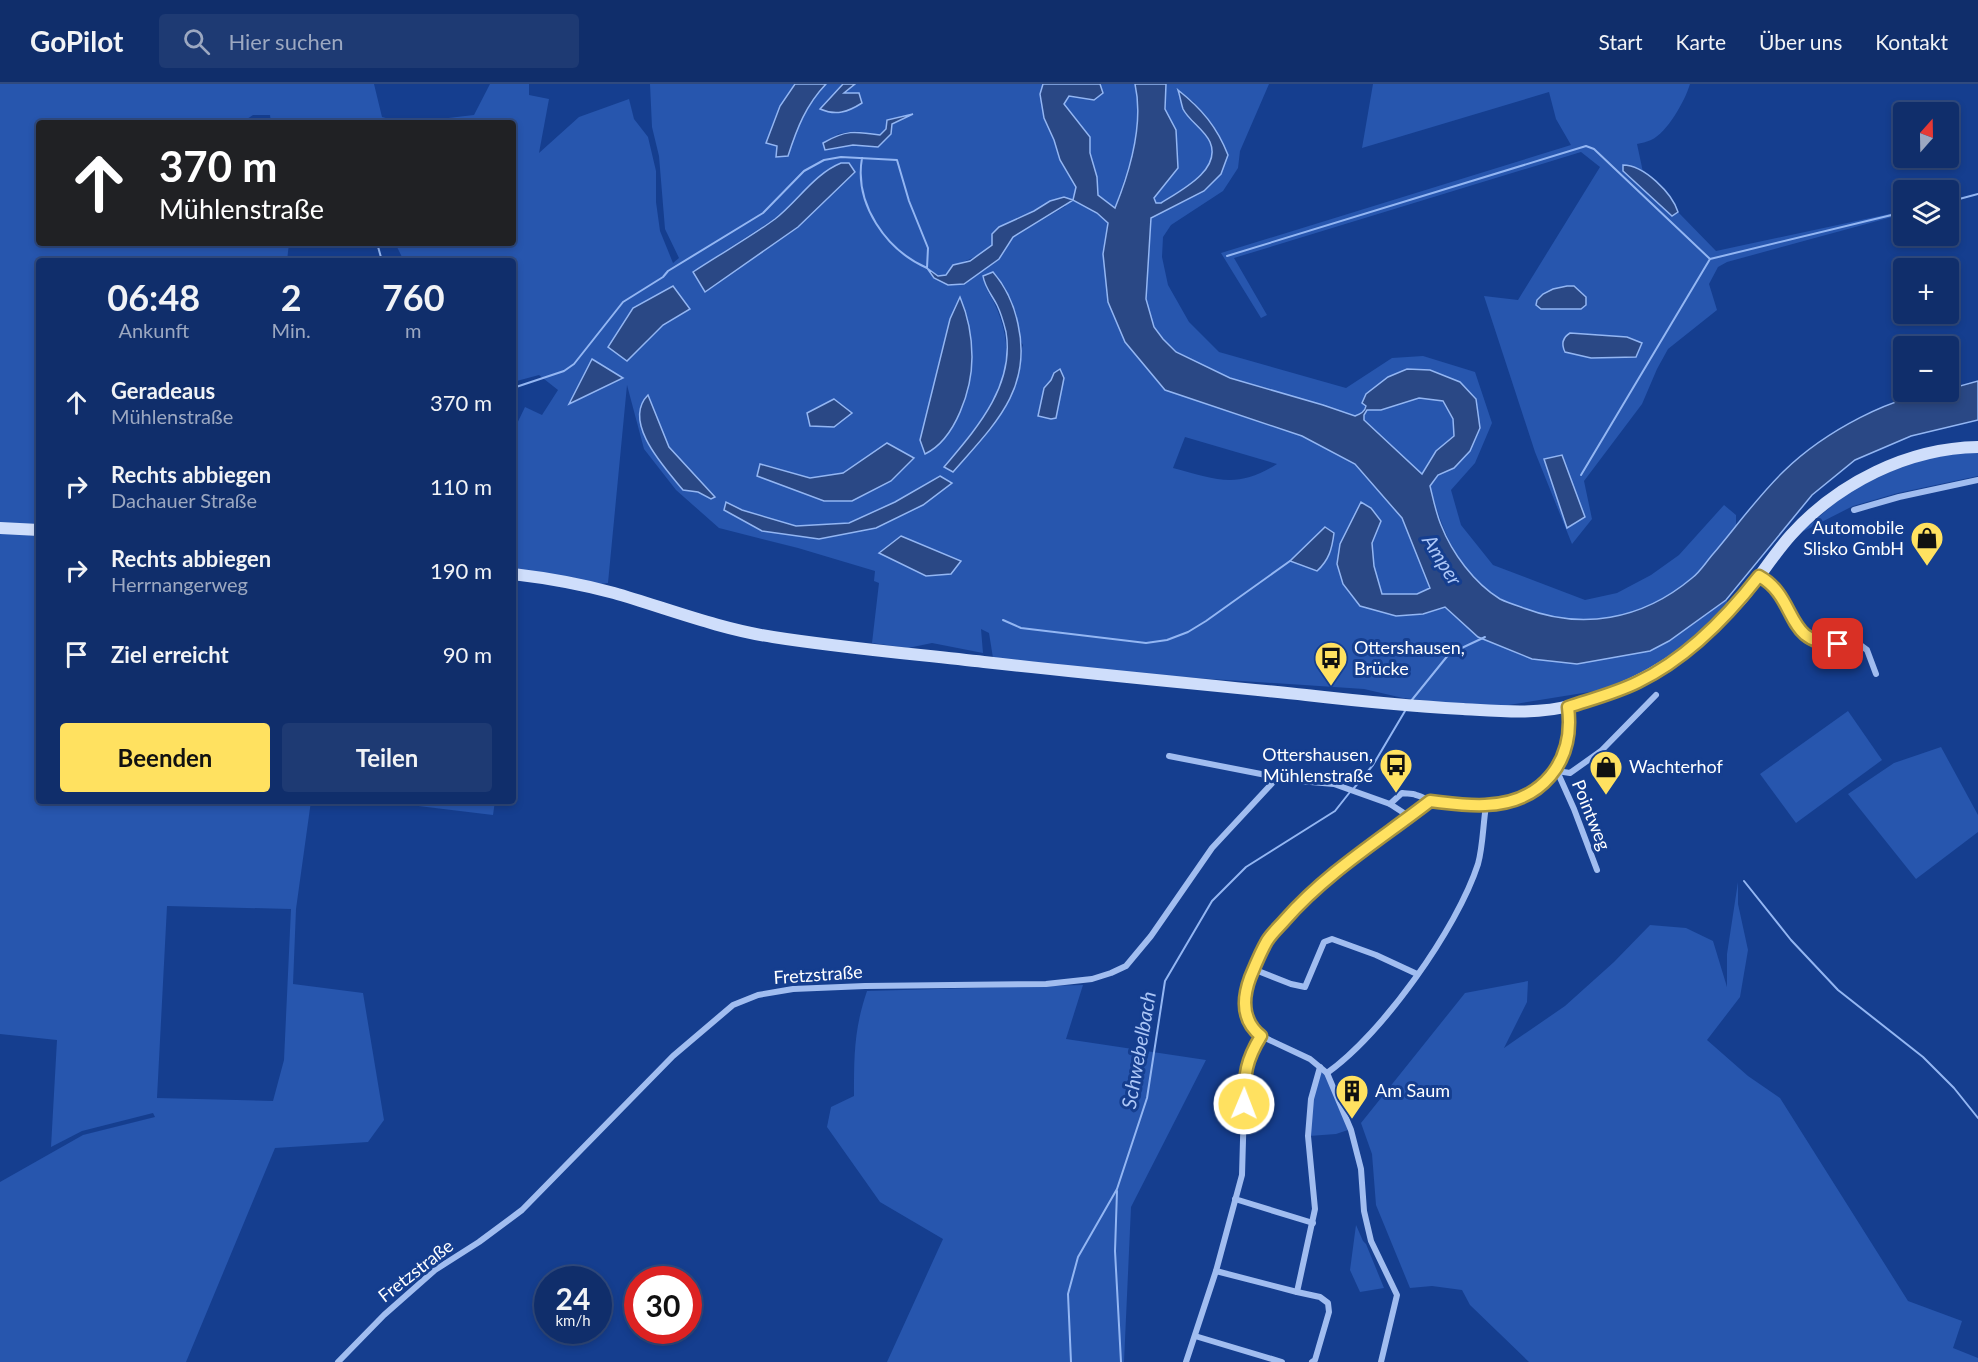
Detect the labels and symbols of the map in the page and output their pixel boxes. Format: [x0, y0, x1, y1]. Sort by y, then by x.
north arrow [1893, 102, 1959, 168]
place label: Automobile Slisko GmbH [1803, 516, 1904, 559]
shop icon: Automobile Slisko GmbH [1909, 520, 1945, 567]
water label: Amper [1417, 529, 1468, 590]
pin [1812, 618, 1863, 669]
place label: Ottershausen, Brücke [1354, 636, 1465, 679]
bus stop icon: Ottershausen, Brücke [1313, 640, 1349, 687]
place label: Ottershausen, Mühlenstraße [1262, 743, 1373, 786]
bus stop icon: Ottershausen, Mühlenstraße [1378, 747, 1414, 794]
shop icon: Wachterhof [1588, 749, 1624, 796]
place label: Wachterhof [1629, 755, 1724, 777]
street label: Pointweg [1568, 776, 1616, 853]
street label: Fretzstraße [773, 960, 863, 988]
water label: Schwebelbach [1116, 989, 1160, 1110]
position arrow [1212, 1072, 1276, 1136]
building icon: Am Saum [1334, 1073, 1370, 1120]
place label: Am Saum [1375, 1079, 1450, 1101]
street label: Fretzstraße [373, 1234, 457, 1306]
speed limit sign: 30 [624, 1266, 702, 1344]

